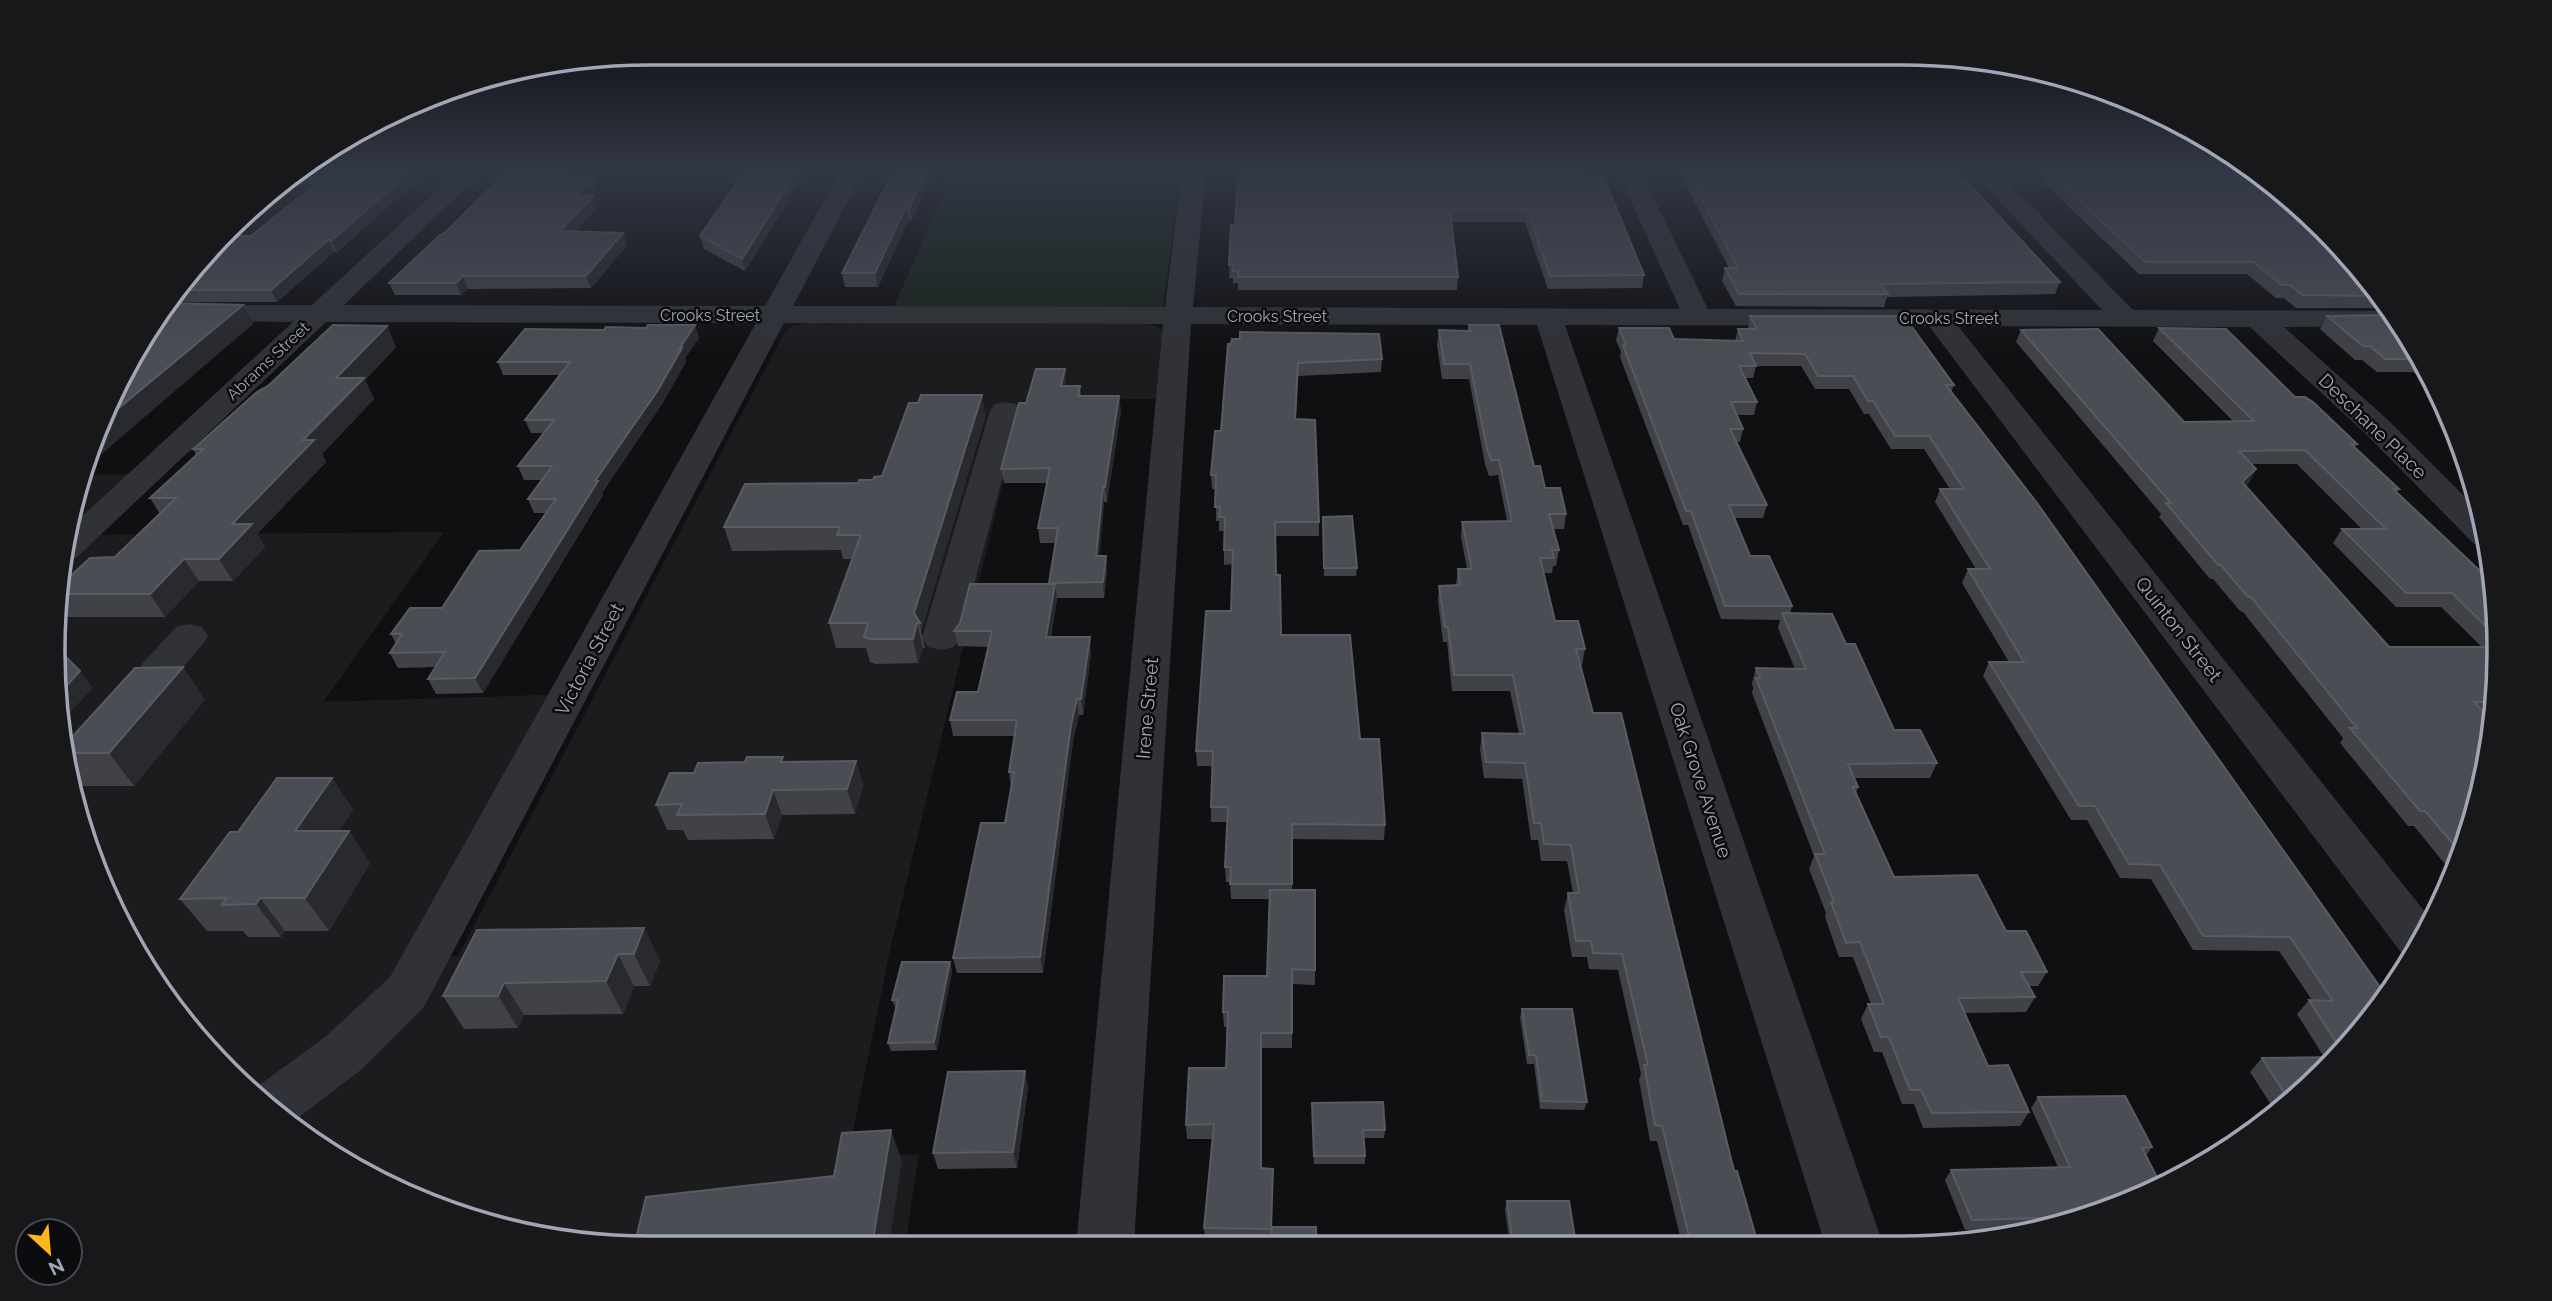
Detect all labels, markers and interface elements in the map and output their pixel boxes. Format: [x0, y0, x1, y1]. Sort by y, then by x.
street label: Crooks Street [660, 306, 761, 325]
street label: Crooks Street [1227, 307, 1328, 326]
street label: Crooks Street [1899, 309, 2000, 328]
street label: Abrams Street [223, 318, 314, 404]
street label: Deschane Place [2314, 369, 2432, 483]
street label: Quinton Street [2131, 572, 2227, 686]
street label: Victoria Street [550, 599, 628, 719]
street label: Irene Street [1132, 656, 1162, 760]
street label: Oak Grove Avenue [1665, 699, 1737, 861]
north arrow [14, 1217, 84, 1287]
text: N [45, 1254, 68, 1280]

